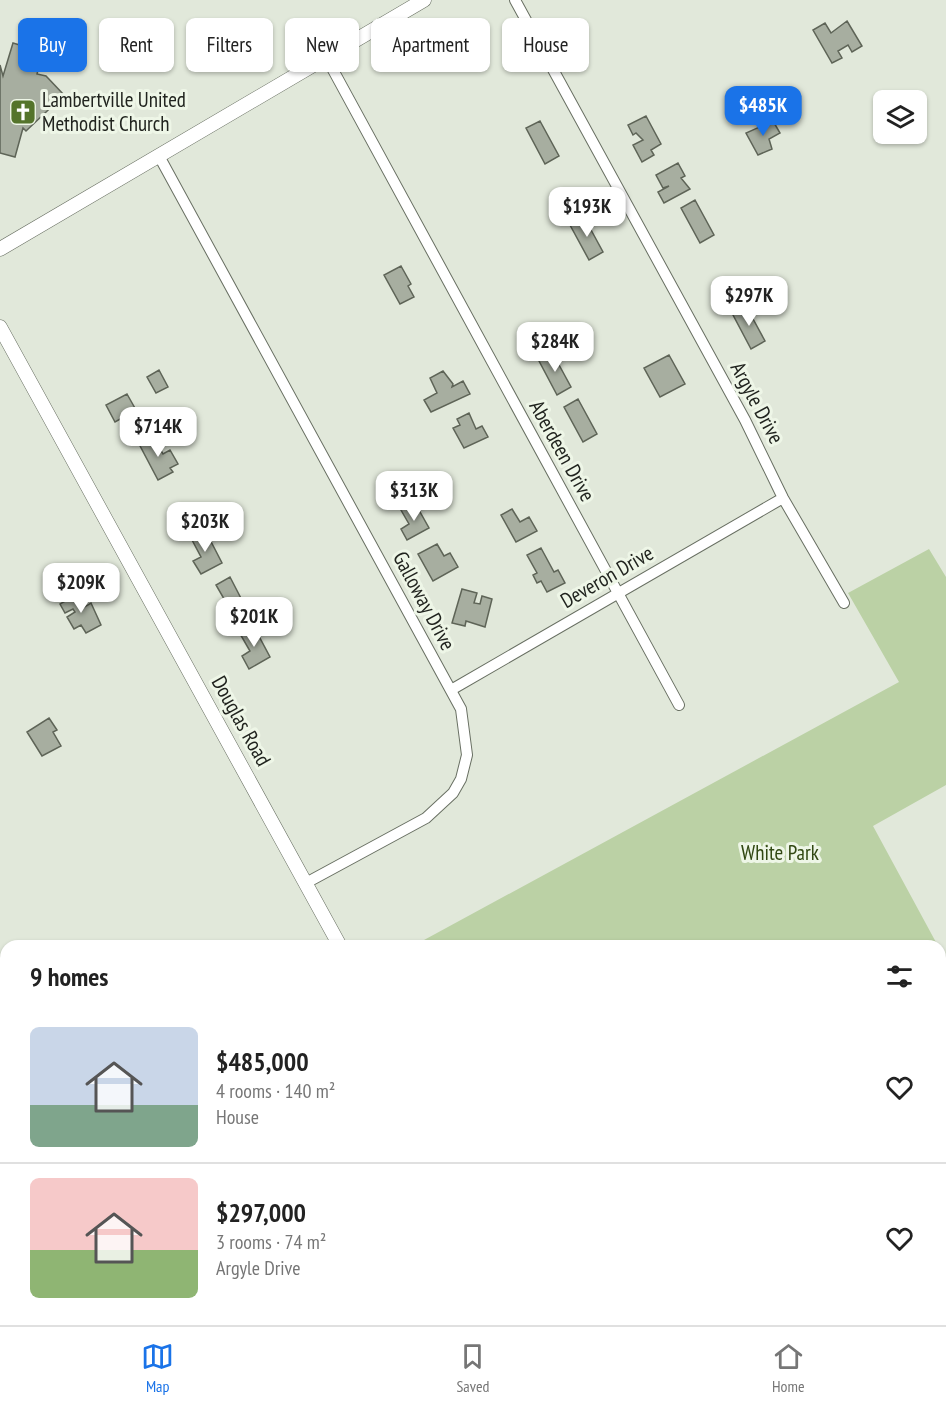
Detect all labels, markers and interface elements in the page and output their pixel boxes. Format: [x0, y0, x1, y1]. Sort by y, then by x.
chip: Buy [18, 18, 87, 72]
chip: Rent [99, 18, 174, 72]
chip: Filters [186, 18, 273, 72]
chip: New [285, 18, 359, 72]
chip: Apartment [371, 18, 490, 72]
chip: House [502, 18, 589, 72]
place label: Lambertville United Methodist Church [42, 86, 186, 137]
pin: $485K [721, 86, 805, 137]
map controls [873, 90, 927, 144]
button: layers [873, 90, 927, 144]
text: $485K [739, 92, 787, 118]
church icon: Lambertville United Methodist Church [8, 97, 38, 127]
pin: $193K [545, 187, 629, 238]
text: $193K [563, 193, 611, 219]
pin: $297K [707, 276, 791, 327]
text: $297K [725, 282, 773, 308]
pin: $284K [513, 322, 597, 373]
text: $284K [531, 328, 579, 354]
street label: Argyle Drive [725, 357, 790, 448]
street label: Aberdeen Drive [524, 395, 601, 506]
pin: $714K [116, 407, 200, 458]
text: $714K [134, 413, 182, 439]
pin: $313K [372, 471, 456, 522]
text: $313K [390, 477, 438, 503]
pin: $203K [163, 502, 247, 553]
text: $203K [181, 508, 229, 534]
street label: Deveron Drive [555, 539, 658, 614]
street label: Galloway Drive [387, 547, 462, 655]
pin: $209K [39, 563, 123, 614]
text: $209K [57, 569, 105, 595]
pin: $201K [212, 597, 296, 648]
text: $201K [230, 603, 278, 629]
street label: Douglas Road [206, 671, 277, 771]
park label: White Park [741, 839, 819, 866]
text: 9 homes [30, 960, 108, 993]
icon: filters [883, 960, 916, 993]
text: $485,000 [216, 1045, 309, 1078]
icon: home [78, 1051, 150, 1123]
icon: heart [883, 1071, 916, 1104]
text: 4 rooms · 140 m² [216, 1078, 335, 1104]
text: House [216, 1104, 259, 1130]
text: $297,000 [216, 1196, 306, 1229]
icon: home [78, 1202, 150, 1274]
icon: heart [883, 1222, 916, 1255]
text: 3 rooms · 74 m² [216, 1229, 326, 1255]
text: Argyle Drive [216, 1255, 301, 1281]
tab: Map [141, 1340, 174, 1396]
tab: Saved [456, 1340, 489, 1396]
tab: Home [772, 1340, 805, 1396]

